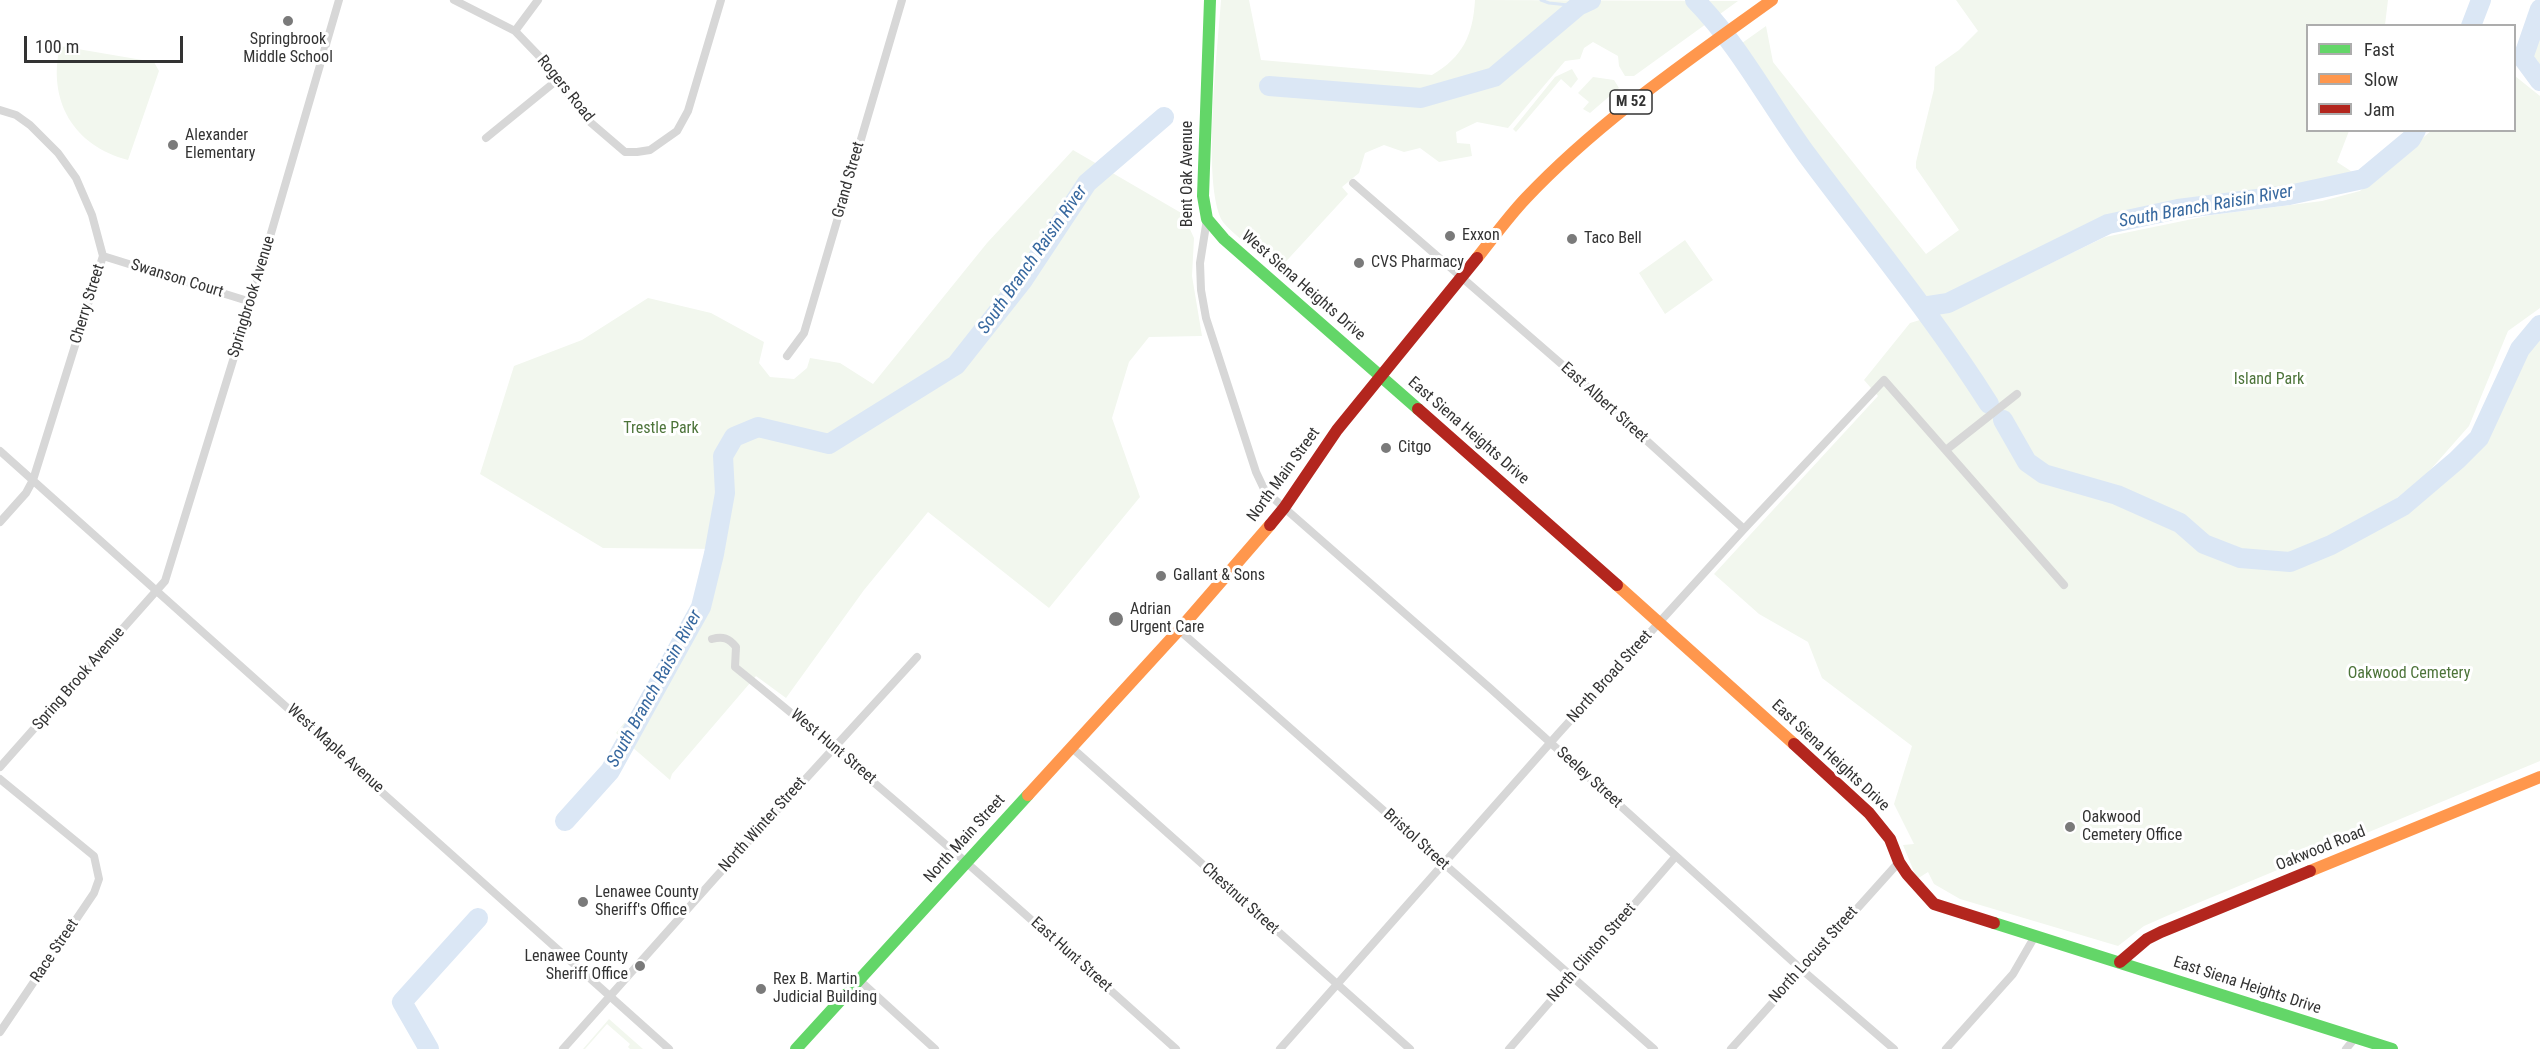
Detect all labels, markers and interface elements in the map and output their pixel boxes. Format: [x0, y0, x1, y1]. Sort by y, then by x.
marker: Springbrook Middle School [281, 14, 295, 28]
scale bar [27, 24, 186, 62]
legend [2306, 24, 2516, 132]
place label: Springbrook Middle School [243, 30, 333, 68]
text: 100 m [35, 36, 79, 57]
text: Fast [2364, 39, 2395, 60]
street label: Rogers Road [532, 52, 598, 126]
text: Slow [2364, 69, 2398, 90]
road number: M 52 [1610, 90, 1652, 114]
text: Jam [2364, 99, 2395, 120]
street label: Bent Oak Avenue [1178, 121, 1198, 227]
place label: Alexander Elementary [185, 126, 255, 164]
marker: Alexander Elementary [166, 138, 180, 152]
street label: Grand Street [829, 140, 869, 220]
water label: South Branch Raisin River [2117, 181, 2295, 233]
water label: South Branch Raisin River [974, 182, 1092, 338]
place label: Exxon [1462, 226, 1500, 246]
street label: West Siena Heights Drive [1237, 227, 1369, 345]
marker: Exxon [1443, 229, 1457, 243]
place label: Taco Bell [1584, 229, 1642, 249]
marker: Taco Bell [1565, 232, 1579, 246]
street label: Springbrook Avenue [224, 234, 280, 360]
place label: CVS Pharmacy [1371, 253, 1464, 273]
street label: Swanson Court [128, 256, 226, 302]
marker: CVS Pharmacy [1352, 256, 1366, 270]
street label: Cherry Street [67, 262, 109, 346]
street label: East Albert Street [1556, 359, 1652, 447]
park label: Island Park [2234, 370, 2304, 390]
street label: East Siena Heights Drive [1404, 373, 1532, 489]
park label: Trestle Park [623, 419, 699, 439]
street label: North Main Street [1243, 424, 1325, 526]
place label: Citgo [1398, 438, 1431, 458]
marker: Citgo [1379, 441, 1393, 455]
place label: Gallant & Sons [1173, 566, 1265, 586]
marker: Gallant & Sons [1154, 569, 1168, 583]
place label: Adrian Urgent Care [1130, 600, 1204, 638]
water label: South Branch Raisin River [603, 607, 707, 771]
marker: Adrian Urgent Care [1107, 610, 1125, 628]
street label: Spring Brook Avenue [29, 623, 129, 735]
street label: North Broad Street [1564, 627, 1656, 727]
park label: Oakwood Cemetery [2348, 664, 2470, 684]
street label: East Siena Heights Drive [1767, 696, 1893, 816]
street label: West Maple Avenue [283, 700, 387, 798]
street label: West Hunt Street [786, 705, 880, 789]
street label: Seeley Street [1552, 743, 1626, 813]
street label: North Winter Street [715, 774, 811, 876]
street label: North Main Street [921, 791, 1009, 887]
street label: Bristol Street [1379, 805, 1453, 875]
place label: Oakwood Cemetery Office [2082, 808, 2182, 846]
marker: Oakwood Cemetery Office [2063, 820, 2077, 834]
street label: Oakwood Road [2274, 822, 2368, 876]
street label: Chestnut Street [1197, 859, 1283, 939]
place label: Lenawee County Sheriff's Office [595, 883, 699, 921]
marker: Lenawee County Sheriff's Office [576, 895, 590, 909]
street label: North Clinton Street [1544, 900, 1640, 1006]
street label: North Locust Street [1766, 903, 1862, 1007]
street label: East Hunt Street [1026, 914, 1116, 996]
street label: Race Street [27, 916, 83, 986]
place label: Lenawee County Sheriff Office [524, 947, 628, 985]
street label: East Siena Heights Drive [2171, 953, 2323, 1019]
marker: Lenawee County Sheriff Office [633, 959, 647, 973]
place label: Rex B. Martin Judicial Building [773, 970, 877, 1008]
marker: Rex B. Martin Judicial Building [754, 982, 768, 996]

